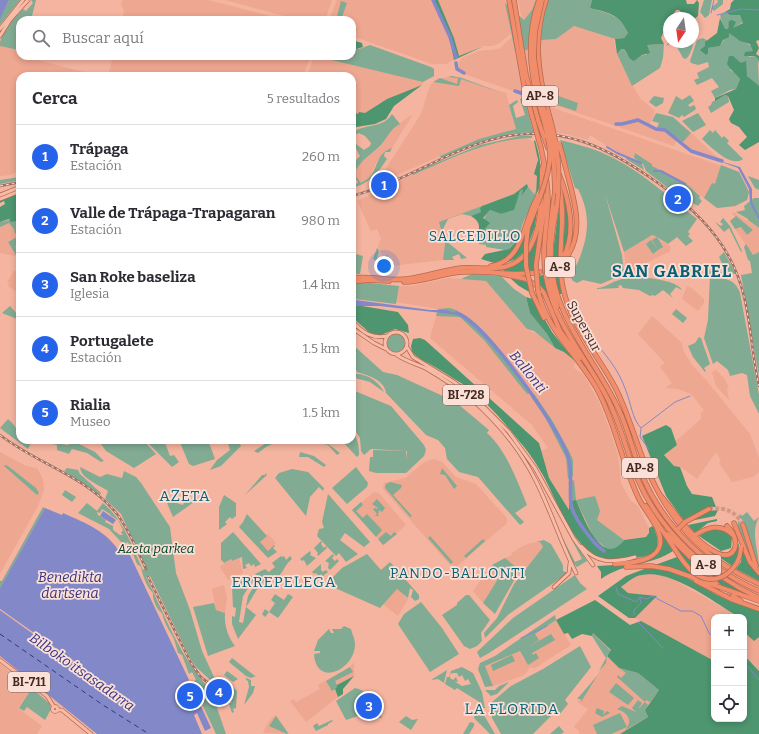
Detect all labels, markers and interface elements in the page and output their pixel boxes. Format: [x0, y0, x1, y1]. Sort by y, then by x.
north arrow [663, 12, 699, 48]
search box [16, 16, 356, 60]
icon: search [30, 27, 52, 49]
text: Buscar aquí [62, 29, 144, 47]
road number: AP-8 [522, 86, 558, 106]
text: Cerca [32, 88, 77, 109]
text: 5 resultados [267, 91, 340, 106]
text: Trápaga [70, 140, 128, 158]
text: 1 [42, 149, 48, 164]
text: 260 m [302, 149, 340, 164]
text: Estación [70, 158, 122, 173]
pin: 1 [371, 170, 397, 200]
pin: 2 [665, 184, 691, 214]
text: Valle de Trápaga-Trapagaran [70, 204, 275, 222]
text: 2 [41, 213, 49, 228]
text: 980 m [301, 213, 340, 228]
text: Estación [70, 222, 122, 237]
district label: SALCEDILLO [429, 228, 521, 245]
your location [374, 256, 394, 276]
road number: A-8 [545, 257, 575, 277]
district label: SAN GABRIEL [612, 261, 732, 282]
text: San Roke baseliza [70, 268, 196, 286]
text: 3 [41, 277, 49, 292]
text: 1.4 km [303, 277, 340, 292]
text: Iglesia [70, 286, 109, 301]
street label: Supersur [564, 298, 604, 354]
text: Portugalete [70, 332, 154, 350]
text: 4 [41, 341, 49, 356]
text: 1.5 km [303, 341, 340, 356]
water label: Ballonti [506, 347, 550, 397]
text: Estación [70, 350, 122, 365]
road number: BI-728 [443, 385, 489, 405]
text: Rialia [70, 396, 111, 414]
text: 5 [41, 405, 49, 420]
text: 1.5 km [303, 405, 340, 420]
text: Museo [70, 414, 110, 429]
road number: AP-8 [622, 458, 658, 478]
district label: AZETA [159, 487, 211, 505]
park label: Azeta parkea [117, 541, 194, 556]
road number: A-8 [691, 555, 721, 575]
district label: PANDO-BALLONTI [390, 565, 526, 582]
water label: Benedikta dartsena [38, 569, 102, 602]
district label: ERREPELEGA [231, 573, 337, 591]
map controls [711, 614, 747, 722]
button: + [711, 614, 747, 650]
water label: Bilboko itsasadarra [26, 629, 138, 715]
button: − [711, 650, 747, 686]
road number: BI-711 [8, 672, 50, 692]
pin: 4 [206, 677, 232, 707]
pin: 5 [177, 681, 203, 711]
button: locate [711, 686, 747, 722]
pin: 3 [356, 691, 382, 721]
district label: LA FLORIDA [465, 700, 559, 718]

